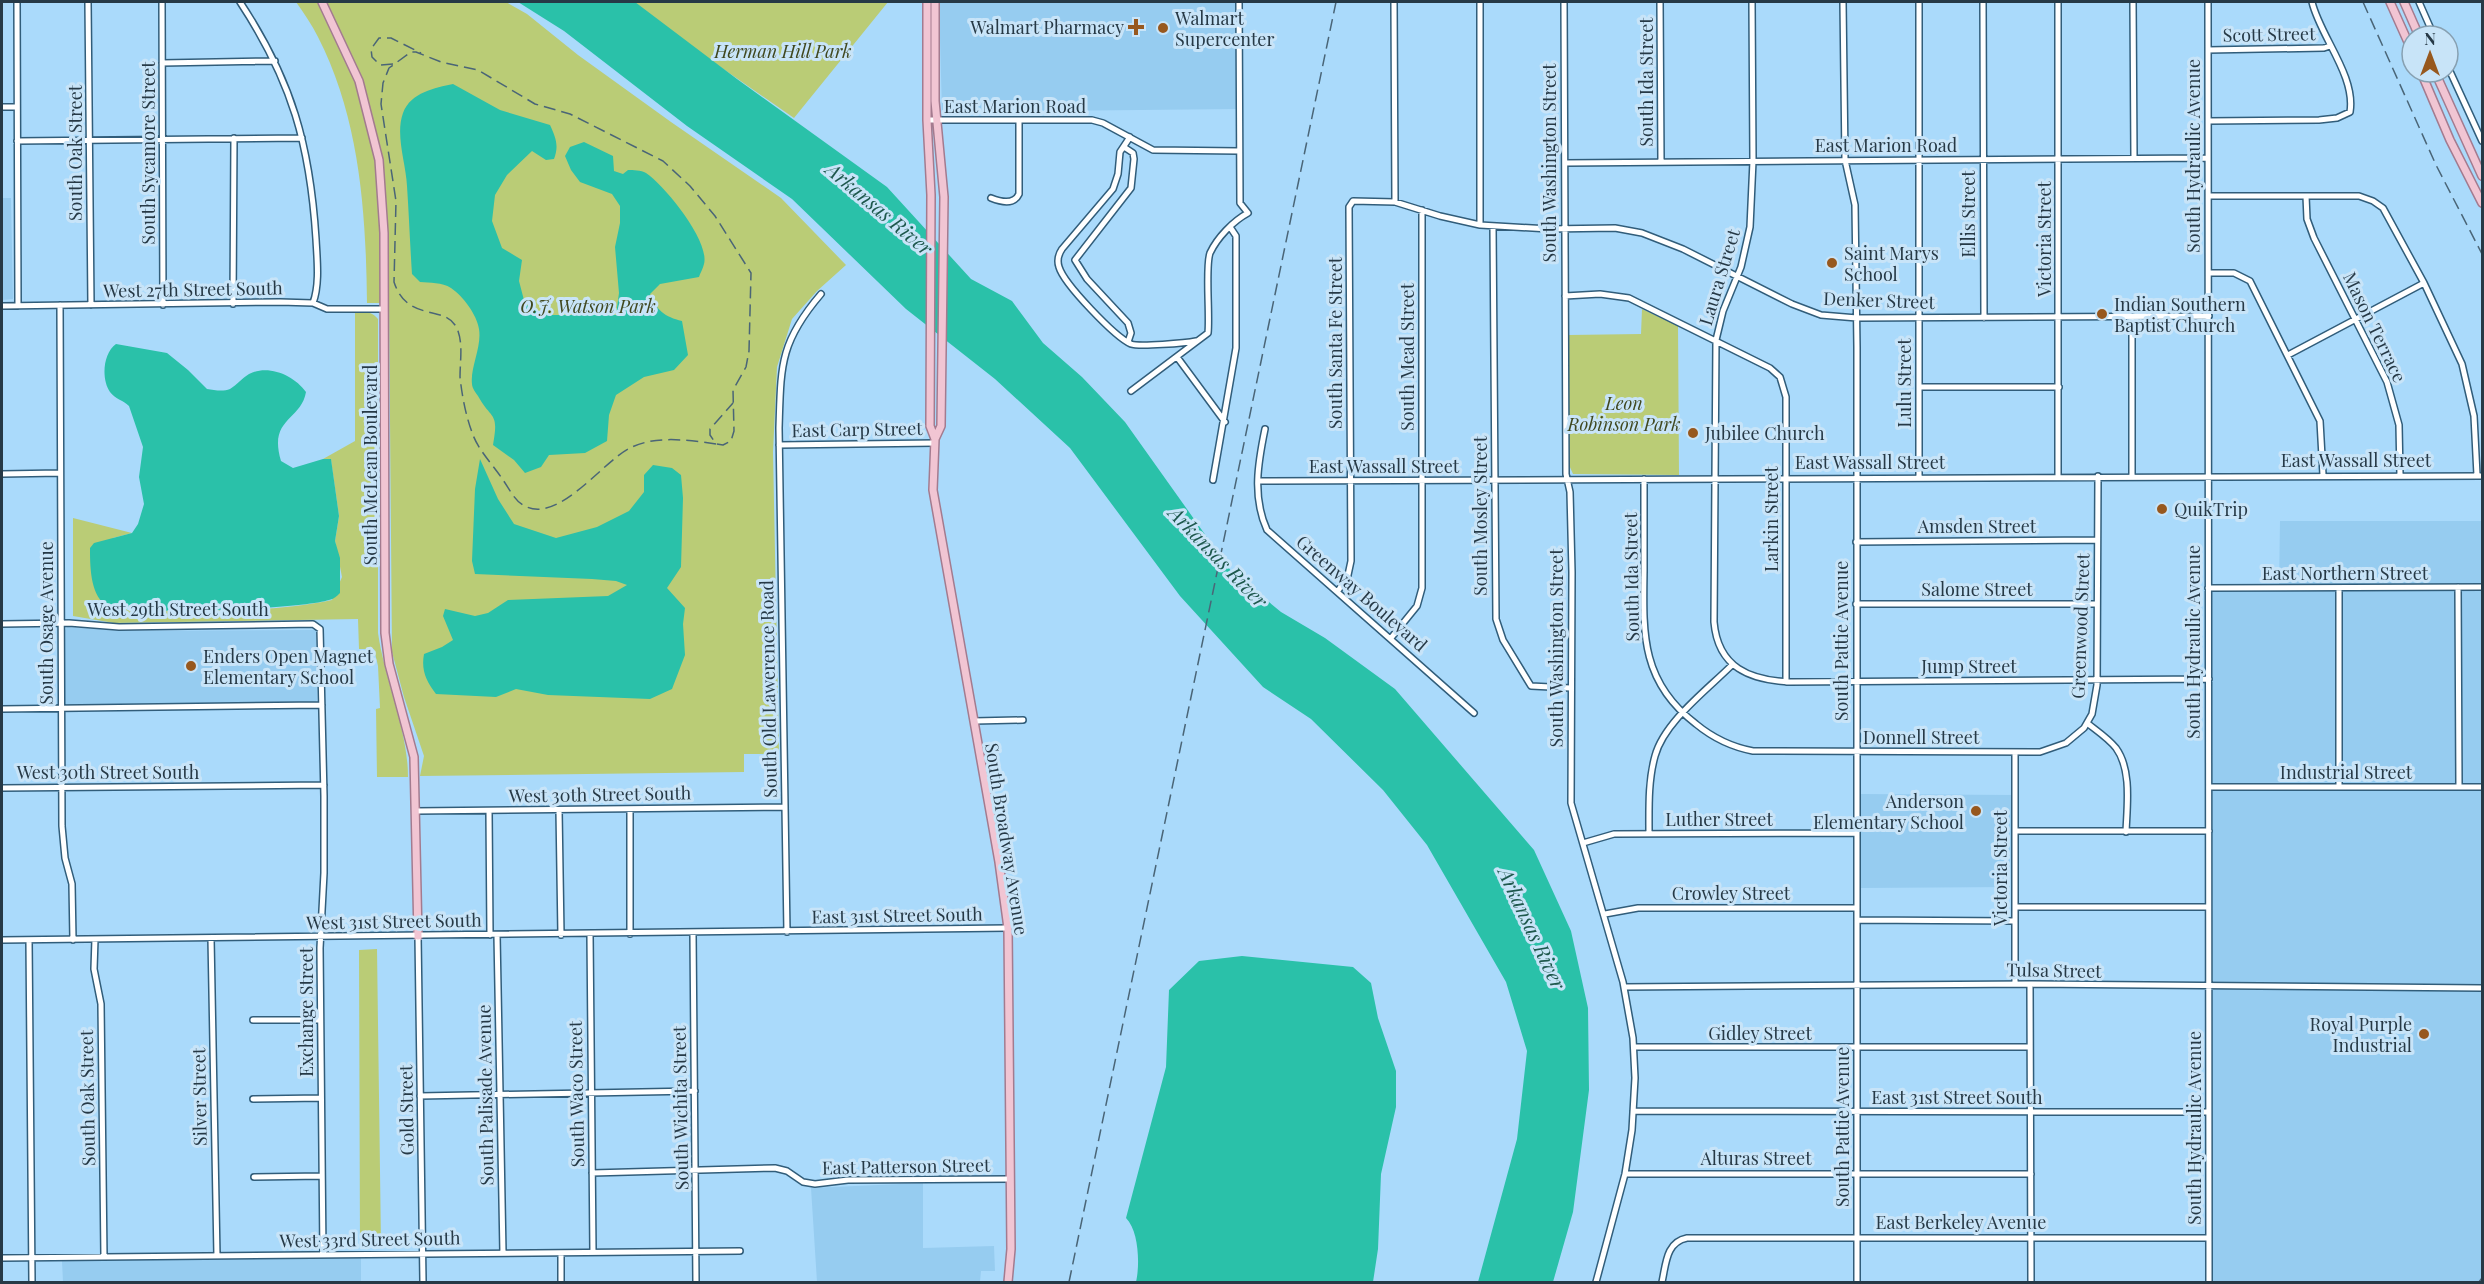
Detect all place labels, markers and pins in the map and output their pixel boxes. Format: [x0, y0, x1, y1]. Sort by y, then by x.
place label: Walmart Supercenter [1174, 6, 1275, 51]
place label: Walmart Pharmacy [969, 15, 1124, 39]
marker: Walmart Pharmacy [1129, 20, 1143, 34]
marker: Walmart Supercenter [1156, 21, 1170, 35]
place label: Saint Marys School [1844, 241, 1939, 286]
marker: Saint Marys School [1825, 256, 1839, 270]
place label: Indian Southern Baptist Church [2114, 292, 2246, 337]
marker: Indian Southern Baptist Church [2095, 307, 2109, 321]
place label: Jubilee Church [1704, 421, 1825, 445]
marker: Jubilee Church [1686, 426, 1700, 440]
place label: QuikTrip [2174, 497, 2248, 521]
marker: QuikTrip [2155, 502, 2169, 516]
place label: Enders Open Magnet Elementary School [203, 644, 374, 689]
marker: Enders Open Magnet Elementary School [184, 659, 198, 673]
place label: Anderson Elementary School [1813, 789, 1964, 834]
marker: Anderson Elementary School [1969, 804, 1983, 818]
place label: Royal Purple Industrial [2310, 1012, 2412, 1057]
marker: Royal Purple Industrial [2417, 1027, 2431, 1041]

